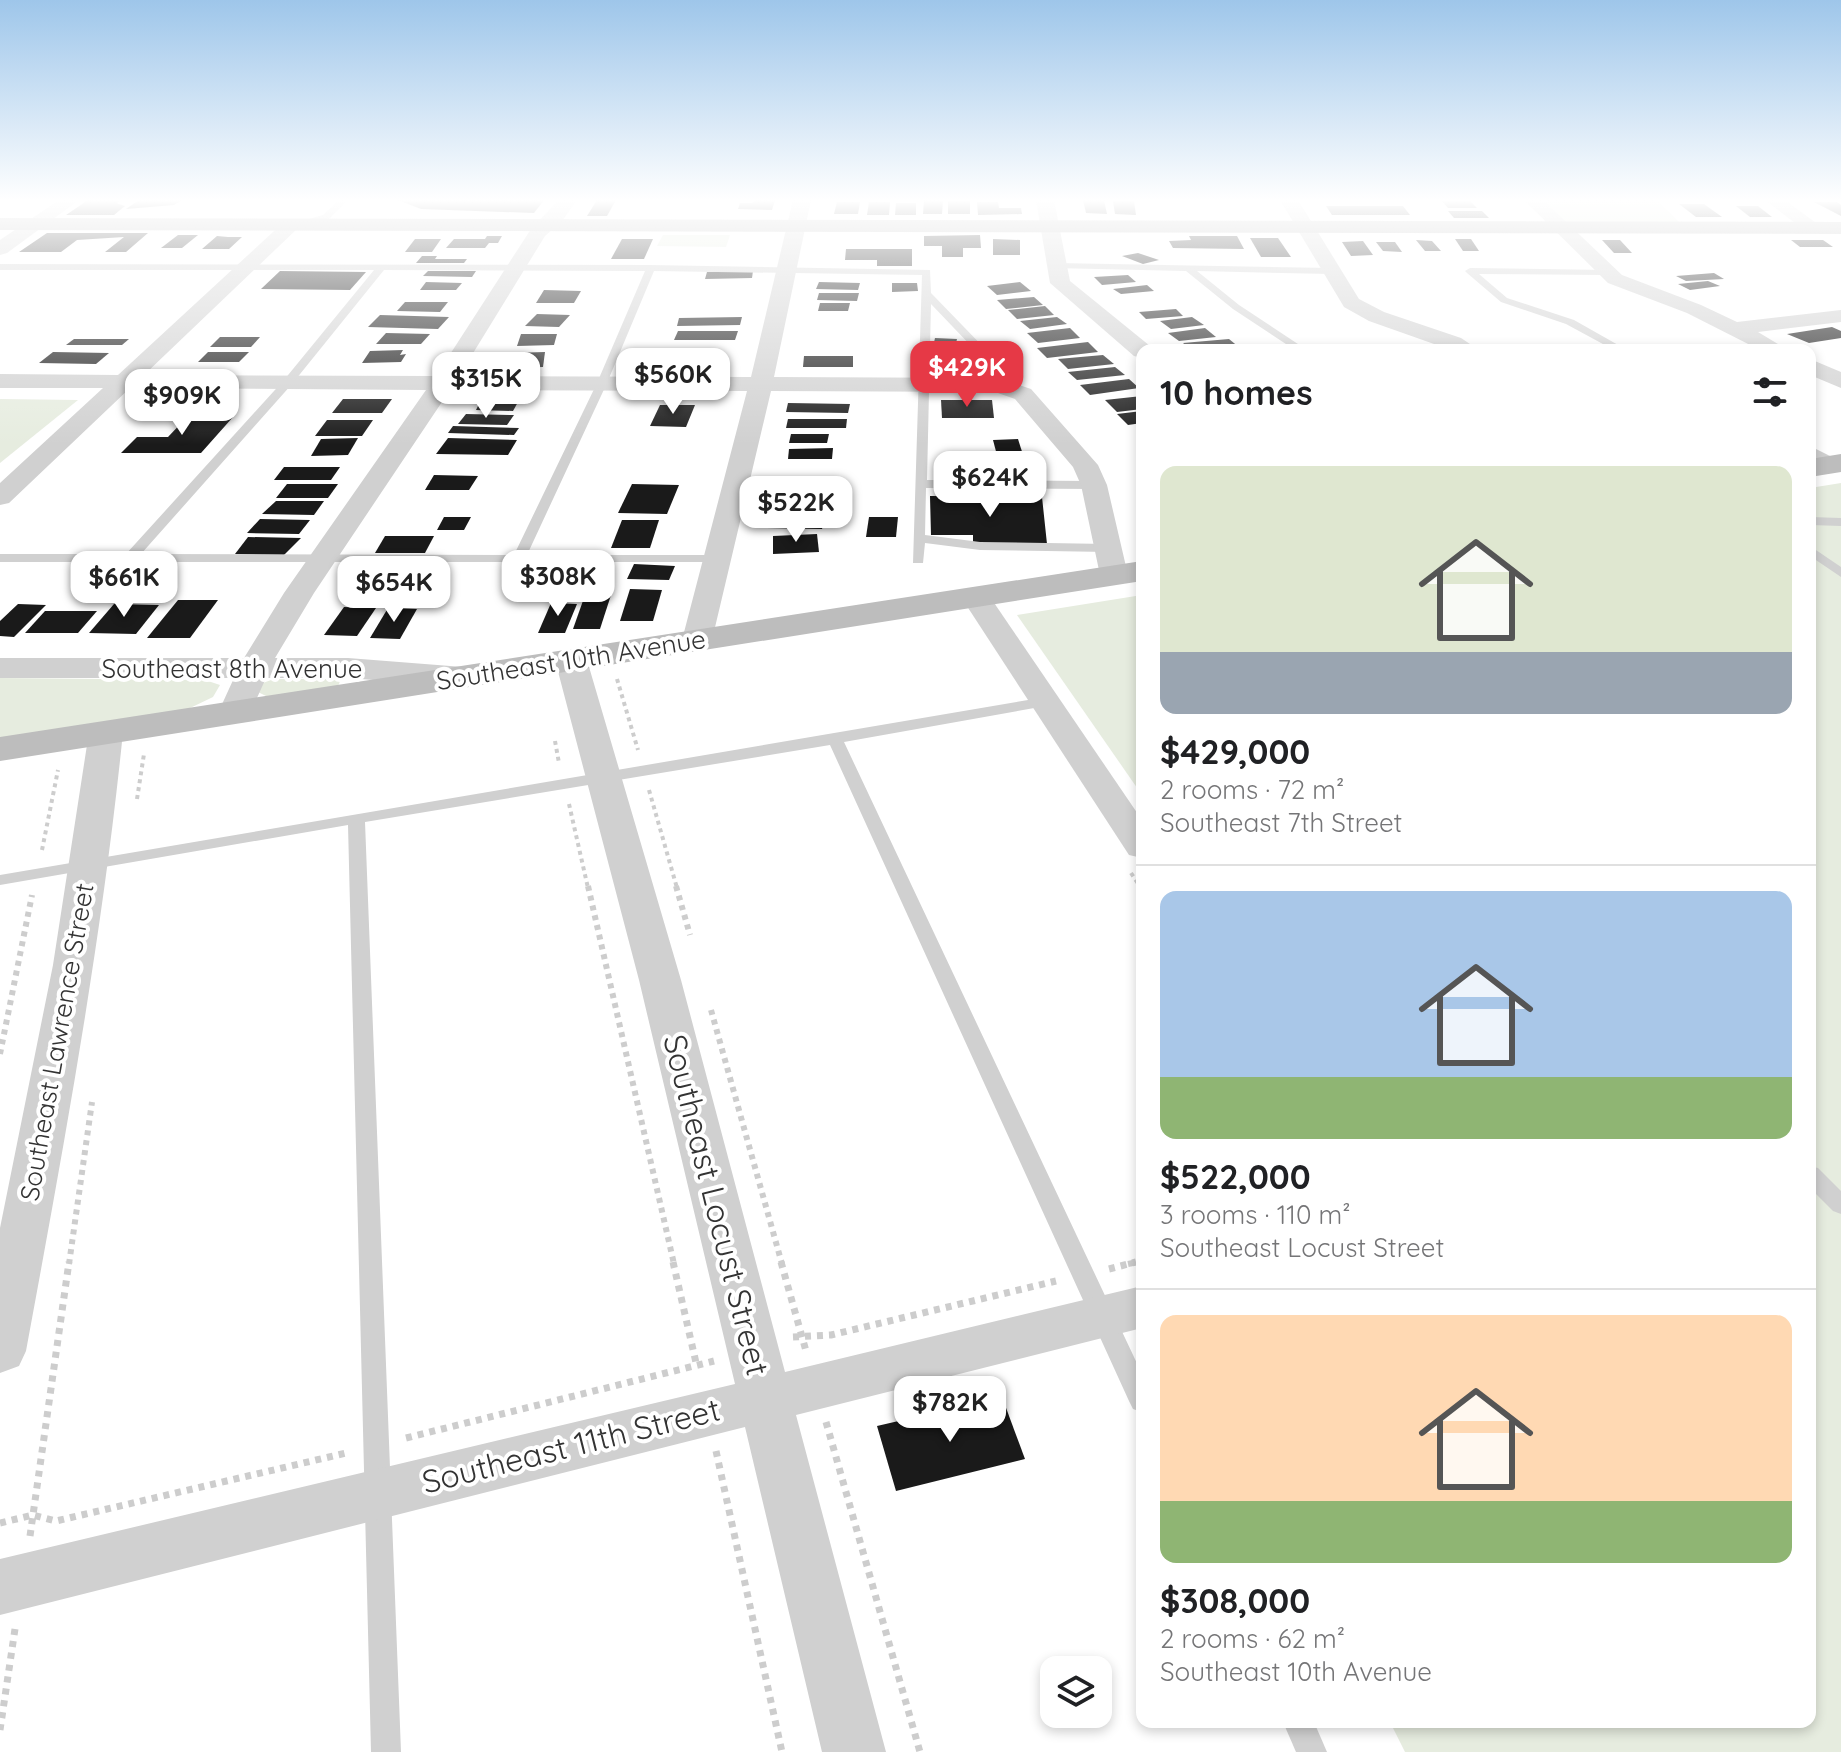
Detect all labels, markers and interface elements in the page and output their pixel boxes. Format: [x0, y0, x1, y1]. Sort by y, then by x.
pin: $429K [911, 341, 1023, 409]
pin: $560K [617, 348, 729, 416]
text: $429K [928, 350, 1006, 383]
pin: $315K [430, 352, 542, 420]
text: $560K [634, 357, 712, 390]
text: $315K [450, 361, 522, 394]
pin: $909K [126, 369, 238, 437]
icon: filters [1748, 370, 1792, 414]
text: 10 homes [1160, 371, 1313, 414]
text: $909K [143, 378, 221, 411]
pin: $624K [934, 451, 1046, 519]
text: $624K [951, 460, 1029, 493]
pin: $522K [740, 476, 852, 544]
text: $522K [757, 485, 835, 518]
icon: home [1404, 518, 1548, 662]
pin: $308K [502, 550, 614, 618]
pin: $661K [68, 551, 180, 619]
pin: $654K [338, 556, 450, 624]
text: $308K [520, 559, 596, 592]
text: $661K [89, 560, 159, 593]
text: $654K [355, 565, 433, 598]
street label: Southeast 10th Avenue [434, 622, 708, 697]
street label: Southeast 8th Avenue [102, 652, 363, 685]
text: $429,000 [1160, 730, 1310, 773]
text: 2 rooms · 72 m² [1160, 773, 1344, 806]
text: Southeast 7th Street [1160, 806, 1402, 839]
street label: Southeast Lawrence Street [12, 881, 101, 1203]
icon: home [1404, 943, 1548, 1087]
street label: Southeast Locust Street [655, 1030, 779, 1379]
text: $522,000 [1160, 1155, 1311, 1198]
text: 3 rooms · 110 m² [1160, 1198, 1351, 1231]
text: Southeast Locust Street [1160, 1231, 1444, 1264]
icon: home [1404, 1367, 1548, 1511]
pin: $782K [894, 1376, 1006, 1444]
text: $782K [912, 1385, 988, 1418]
street label: Southeast 11th Street [418, 1389, 724, 1501]
text: $308,000 [1160, 1579, 1310, 1622]
text: 2 rooms · 62 m² [1160, 1622, 1345, 1655]
text: Southeast 10th Avenue [1160, 1655, 1432, 1688]
map controls [1040, 1656, 1112, 1728]
button: layers [1040, 1656, 1112, 1728]

